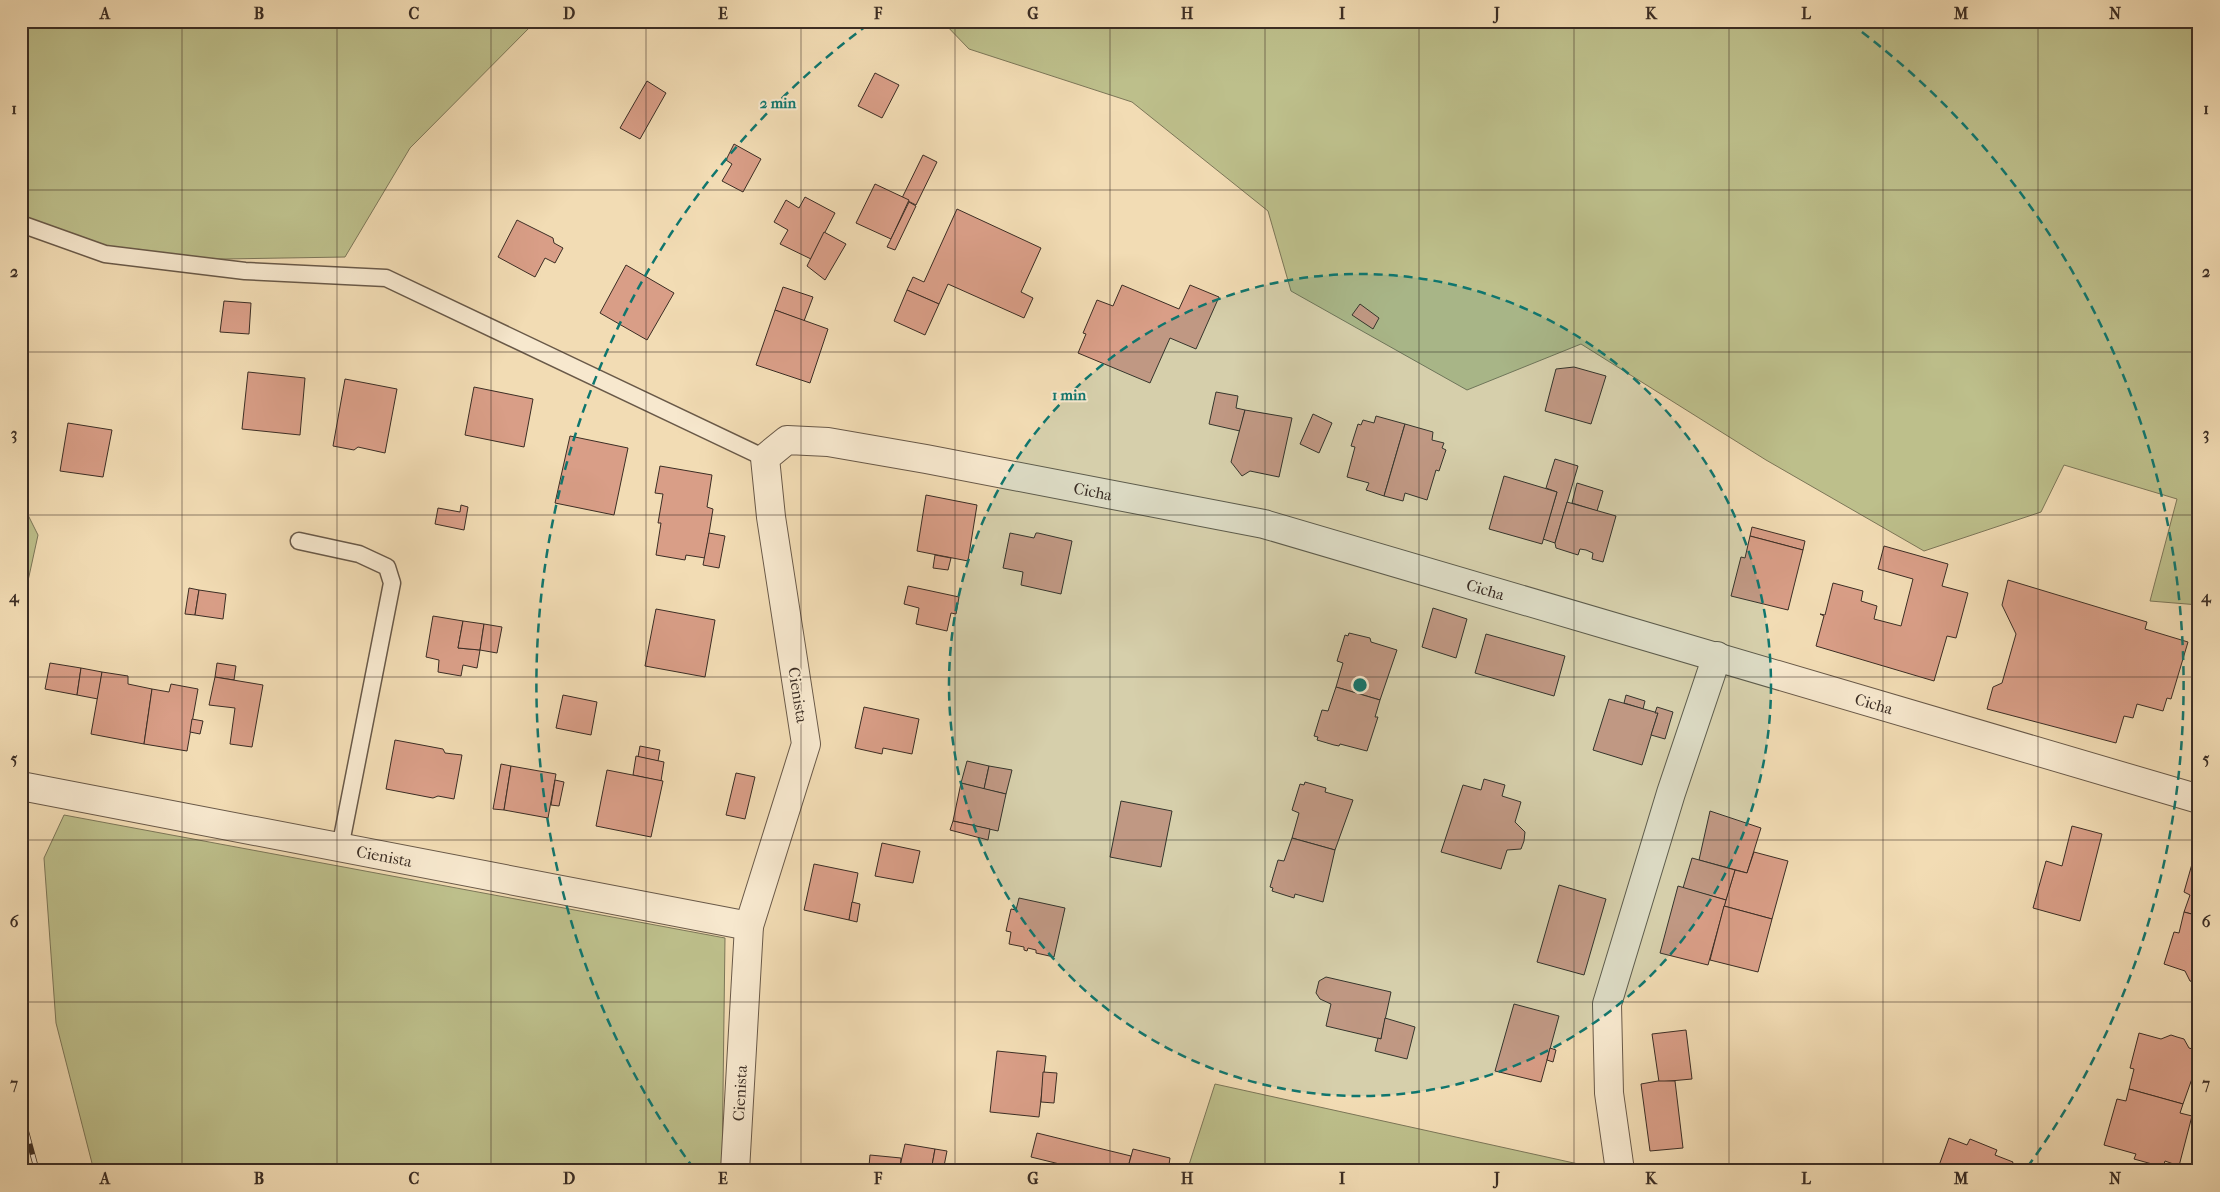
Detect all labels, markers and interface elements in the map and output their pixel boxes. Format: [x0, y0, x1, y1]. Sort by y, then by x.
text: A [99, 4, 111, 23]
text: B [254, 4, 264, 23]
text: C [409, 4, 420, 23]
text: D [563, 4, 575, 23]
text: E [718, 4, 728, 23]
text: F [873, 4, 883, 23]
text: G [1027, 4, 1039, 23]
text: H [1181, 4, 1194, 23]
text: I [1339, 4, 1346, 23]
text: J [1492, 4, 1500, 24]
text: K [1645, 4, 1658, 23]
text: L [1801, 4, 1811, 23]
text: M [1953, 4, 1969, 23]
text: N [2109, 4, 2122, 23]
text: 2 min [760, 94, 797, 112]
text: 1 [11, 99, 17, 118]
text: 1 [2203, 99, 2209, 118]
text: 2 [10, 262, 18, 281]
text: 2 [2202, 262, 2210, 281]
text: 1 min [1052, 386, 1086, 404]
text: 3 [11, 424, 17, 444]
text: 3 [2203, 424, 2209, 444]
street label: Cicha [1072, 478, 1114, 504]
street label: Cicha [1464, 575, 1507, 604]
text: 4 [8, 587, 20, 607]
text: 4 [2200, 587, 2212, 607]
street label: Cienista [784, 666, 812, 725]
centre of rings [1351, 676, 1369, 694]
street label: Cicha [1853, 689, 1896, 718]
text: 5 [11, 749, 18, 768]
text: 5 [2203, 749, 2210, 768]
street label: Cienista [355, 841, 414, 871]
text: 6 [10, 912, 19, 931]
text: 6 [2202, 912, 2211, 931]
street label: Cienista [728, 1064, 751, 1122]
text: 7 [9, 1074, 18, 1093]
text: 7 [2201, 1074, 2210, 1093]
text: A [99, 1169, 111, 1188]
text: B [254, 1169, 264, 1188]
text: C [409, 1169, 420, 1188]
text: D [563, 1169, 575, 1188]
text: E [718, 1169, 728, 1188]
text: F [873, 1169, 883, 1188]
text: G [1027, 1169, 1039, 1188]
text: H [1181, 1169, 1194, 1188]
text: I [1339, 1169, 1346, 1188]
text: J [1492, 1169, 1500, 1189]
text: K [1645, 1169, 1658, 1188]
text: L [1801, 1169, 1811, 1188]
text: M [1953, 1169, 1969, 1188]
text: N [2109, 1169, 2122, 1188]

